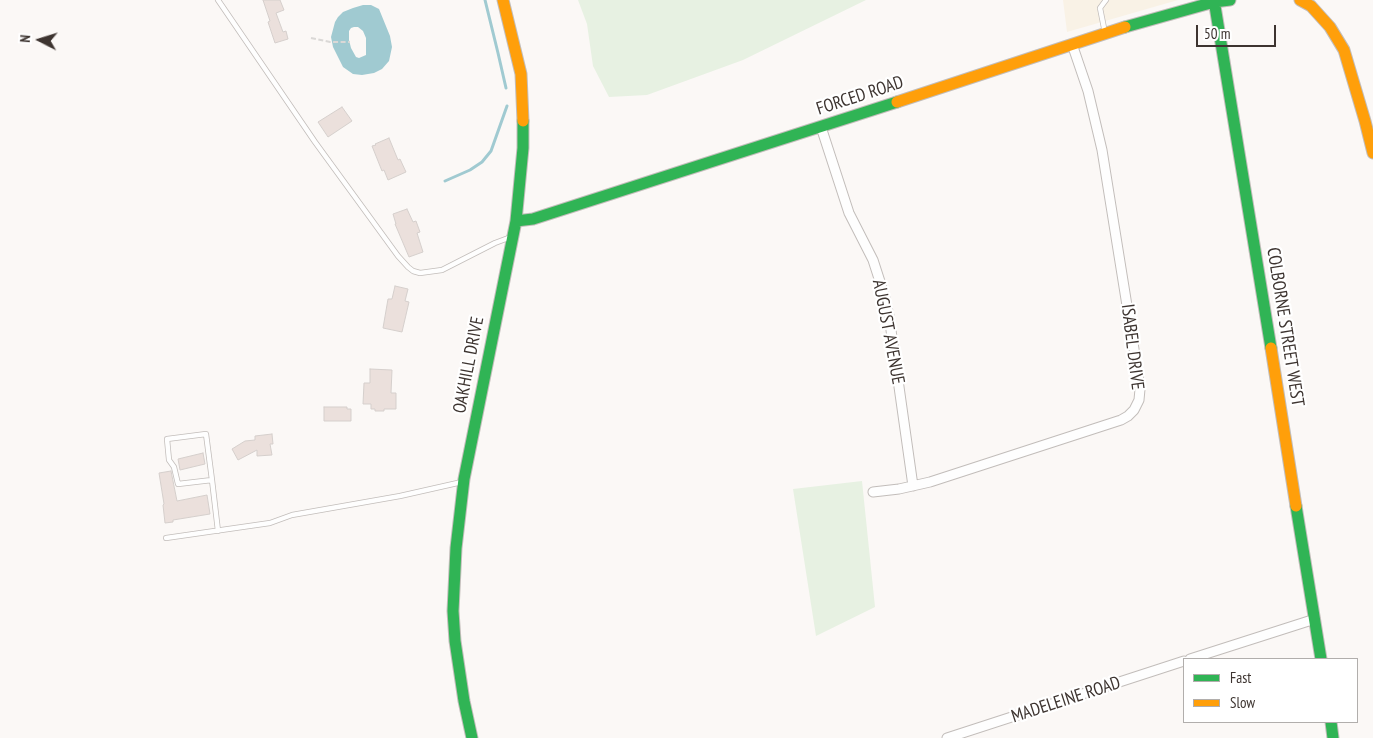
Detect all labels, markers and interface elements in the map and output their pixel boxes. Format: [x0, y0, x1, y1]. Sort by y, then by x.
north arrow [15, 15, 65, 65]
scale bar [1198, 15, 1278, 47]
text: 50 m [1204, 24, 1230, 43]
text: N [16, 34, 34, 43]
street label: FORCED ROAD [814, 72, 906, 120]
street label: COLBORNE STREET WEST [1262, 246, 1308, 408]
street label: AUGUST AVENUE [867, 278, 909, 386]
street label: ISABEL DRIVE [1116, 303, 1148, 391]
street label: OAKHILL DRIVE [449, 315, 489, 415]
legend [1183, 658, 1358, 723]
text: Fast [1230, 668, 1251, 687]
street label: MADELEINE ROAD [1009, 672, 1123, 728]
text: Slow [1230, 693, 1255, 712]

